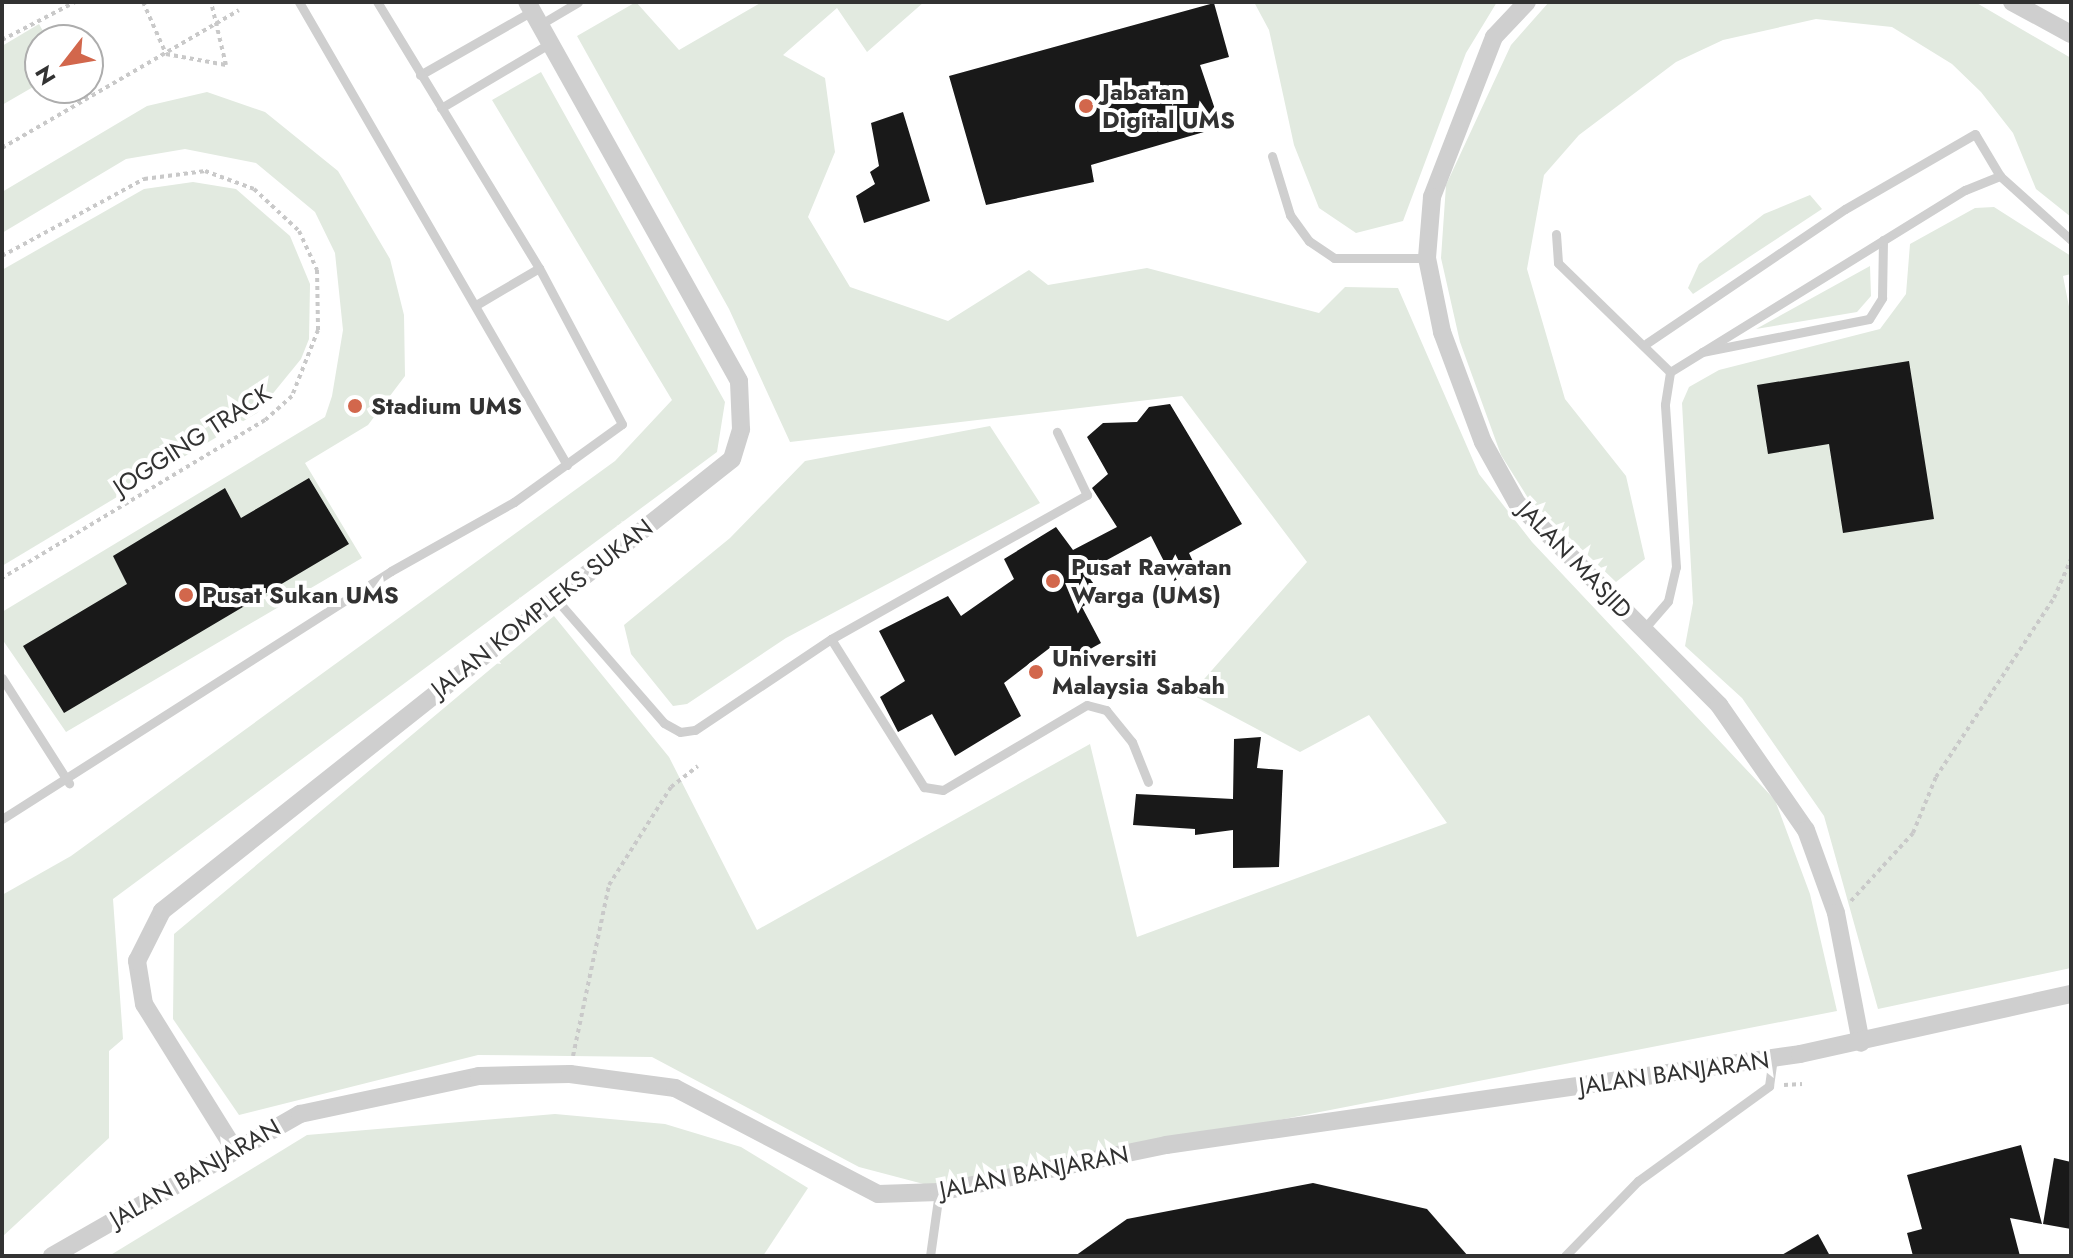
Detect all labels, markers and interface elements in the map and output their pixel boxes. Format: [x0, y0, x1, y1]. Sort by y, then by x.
north arrow [24, 24, 104, 104]
text: N [27, 60, 63, 91]
place label: Jabatan Digital UMS [1102, 78, 1235, 134]
marker: Jabatan Digital UMS [1077, 97, 1095, 115]
street label: JOGGING TRACK [108, 378, 276, 502]
place label: Stadium UMS [371, 392, 522, 420]
marker: Stadium UMS [346, 397, 364, 415]
street label: JALAN MASJID [1512, 496, 1638, 624]
street label: JALAN KOMPLEKS SUKAN [426, 513, 658, 703]
place label: Pusat Rawatan Warga (UMS) [1071, 553, 1232, 609]
marker: Pusat Rawatan Warga (UMS) [1042, 570, 1064, 592]
place label: Pusat Sukan UMS [202, 581, 399, 609]
marker: Pusat Sukan UMS [177, 586, 195, 604]
place label: Universiti Malaysia Sabah [1052, 644, 1225, 700]
marker: Universiti Malaysia Sabah [1027, 663, 1045, 681]
street label: JALAN BANJARAN [1577, 1045, 1771, 1101]
street label: JALAN BANJARAN [105, 1113, 285, 1233]
street label: JALAN BANJARAN [937, 1140, 1131, 1204]

